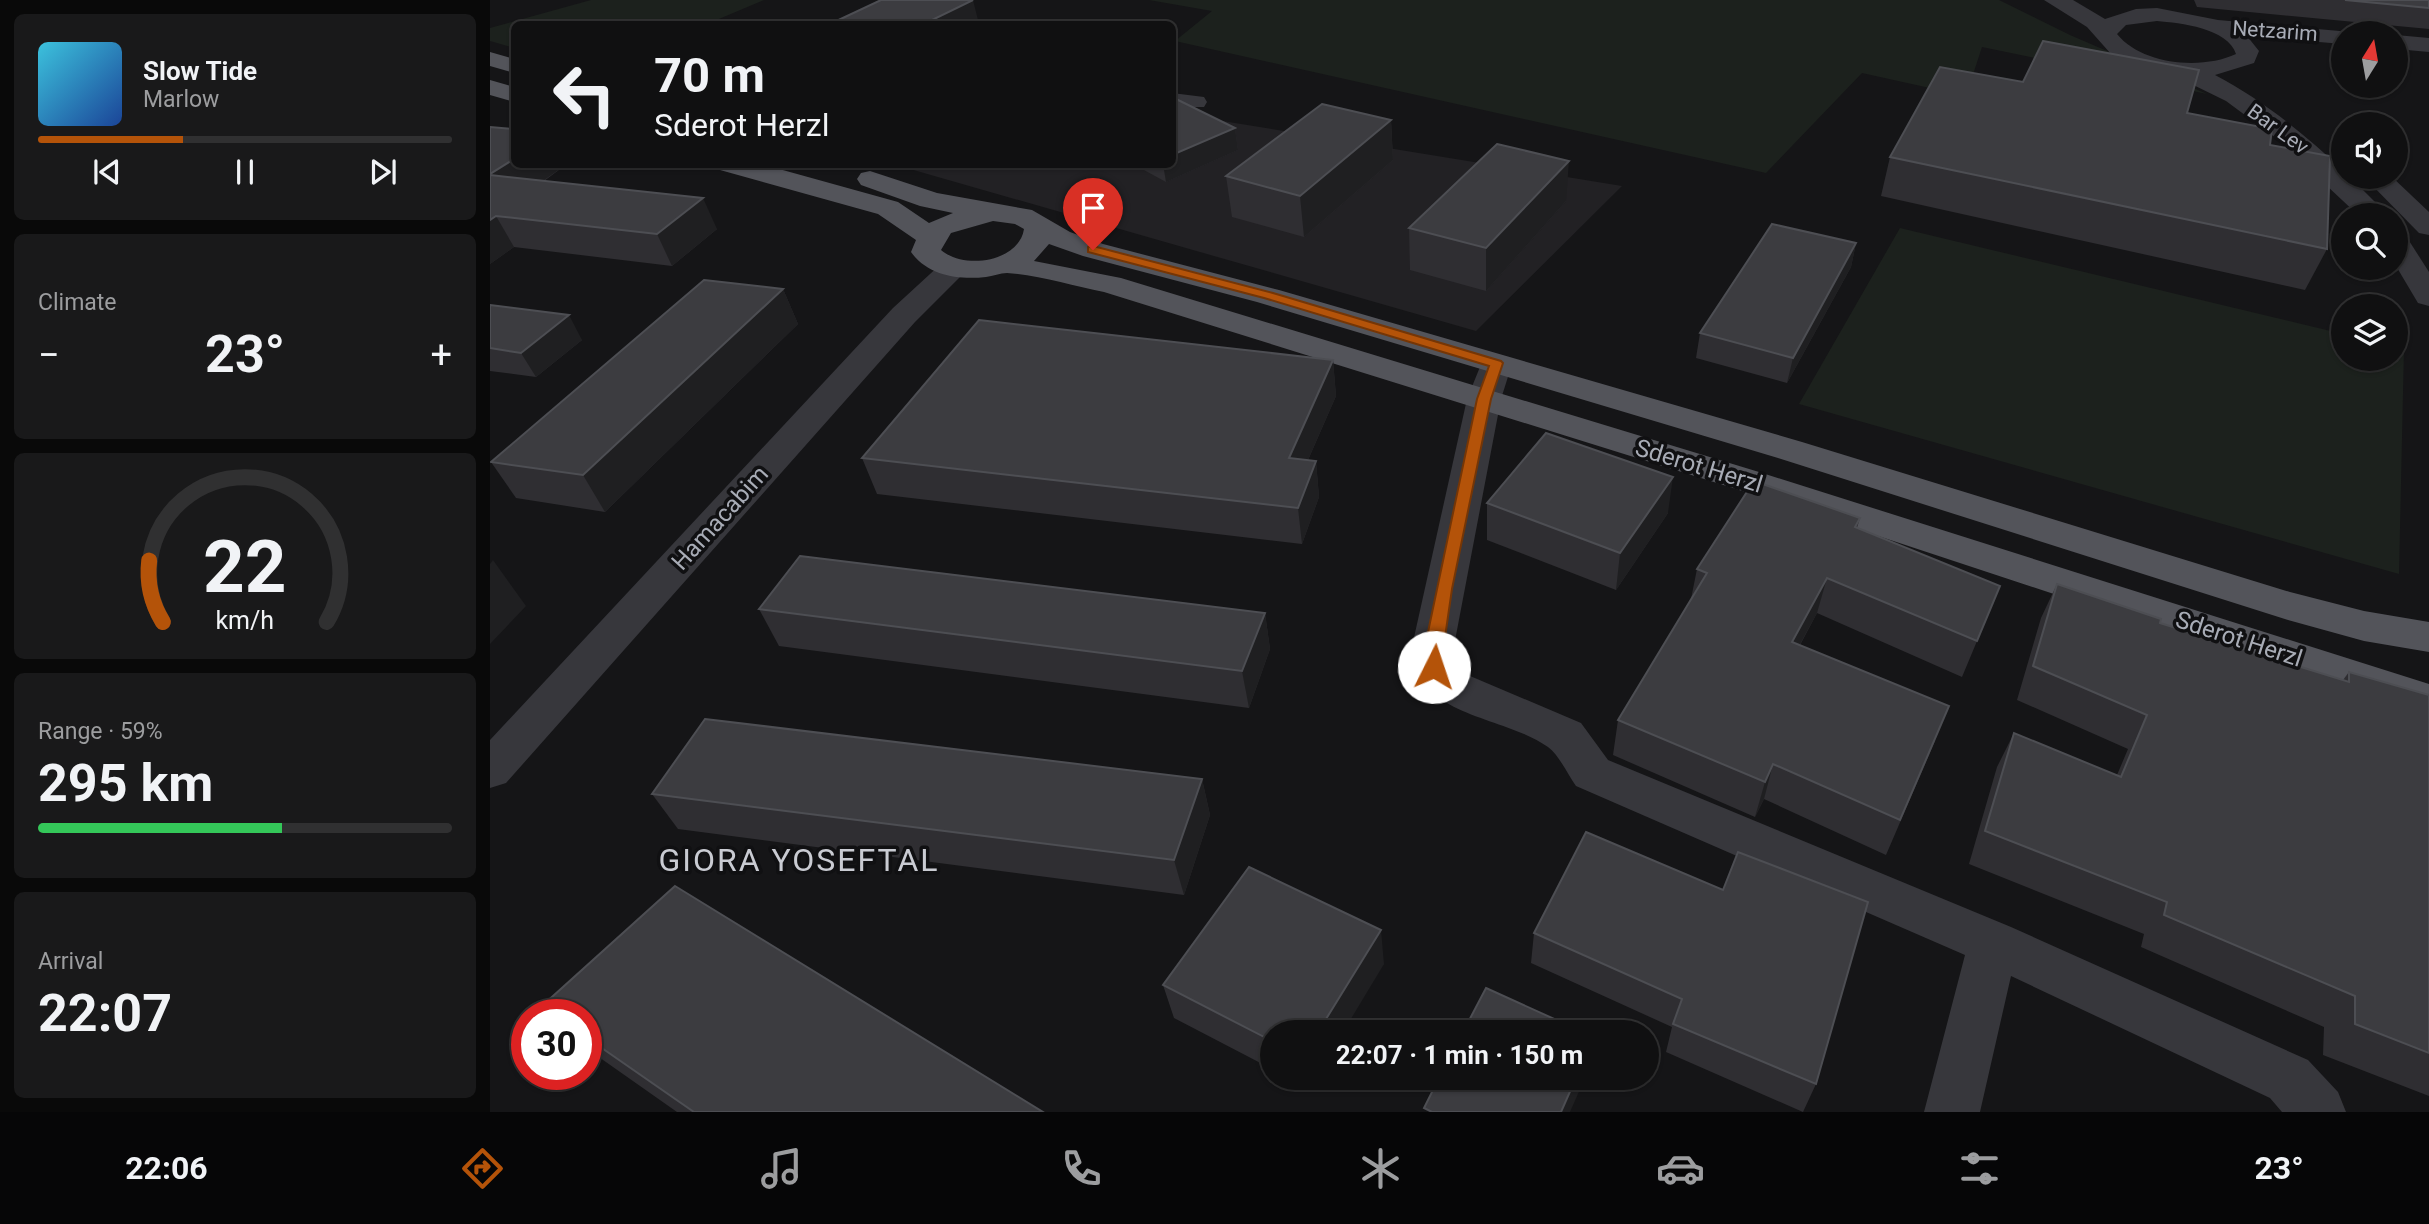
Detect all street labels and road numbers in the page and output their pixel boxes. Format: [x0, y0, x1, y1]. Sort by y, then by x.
street label: Netzarim [2232, 16, 2318, 46]
street label: Bar Lev [2243, 99, 2313, 159]
street label: Sderot Herzl [1632, 433, 1766, 499]
street label: Hamacabim [666, 460, 774, 576]
street label: Sderot Herzl [2172, 605, 2306, 673]

